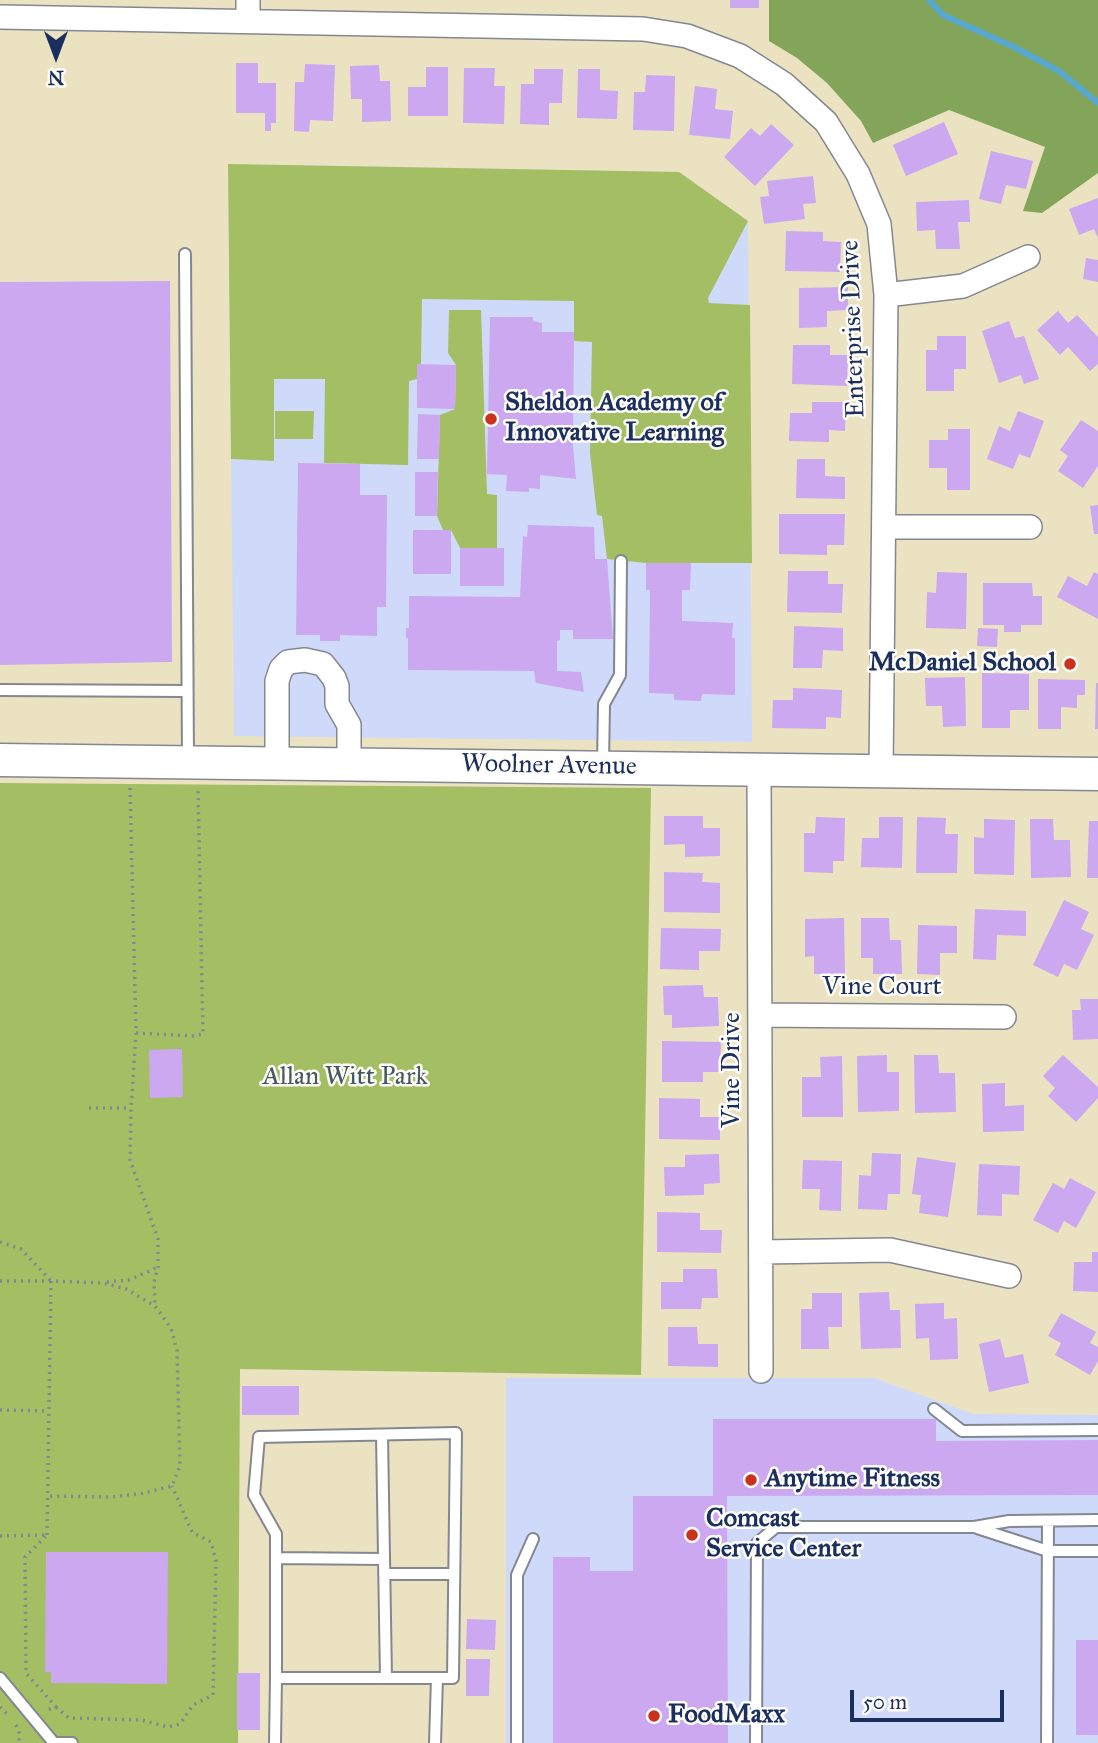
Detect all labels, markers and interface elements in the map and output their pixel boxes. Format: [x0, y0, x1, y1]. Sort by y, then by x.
north arrow [21, 21, 91, 91]
text: N [48, 66, 64, 89]
street label: Enterprise Drive [835, 239, 873, 419]
place label: Sheldon Academy of Innovative Learning [505, 388, 724, 450]
marker: Sheldon Academy of Innovative Learning [483, 411, 499, 427]
place label: McDaniel School [869, 648, 1056, 680]
marker: McDaniel School [1062, 656, 1078, 672]
street label: Woolner Avenue [461, 749, 637, 783]
street label: Vine Court [822, 972, 942, 1004]
street label: Vine Drive [717, 1012, 749, 1128]
park label: Allan Witt Park [263, 1062, 427, 1094]
place label: Anytime Fitness [765, 1464, 940, 1496]
marker: Anytime Fitness [743, 1472, 759, 1488]
place label: Comcast Service Center [706, 1504, 861, 1566]
marker: Comcast Service Center [684, 1527, 700, 1543]
scale bar [853, 1676, 1007, 1720]
text: 50 m [863, 1689, 907, 1715]
place label: FoodMaxx [668, 1700, 785, 1732]
marker: FoodMaxx [646, 1708, 662, 1724]

